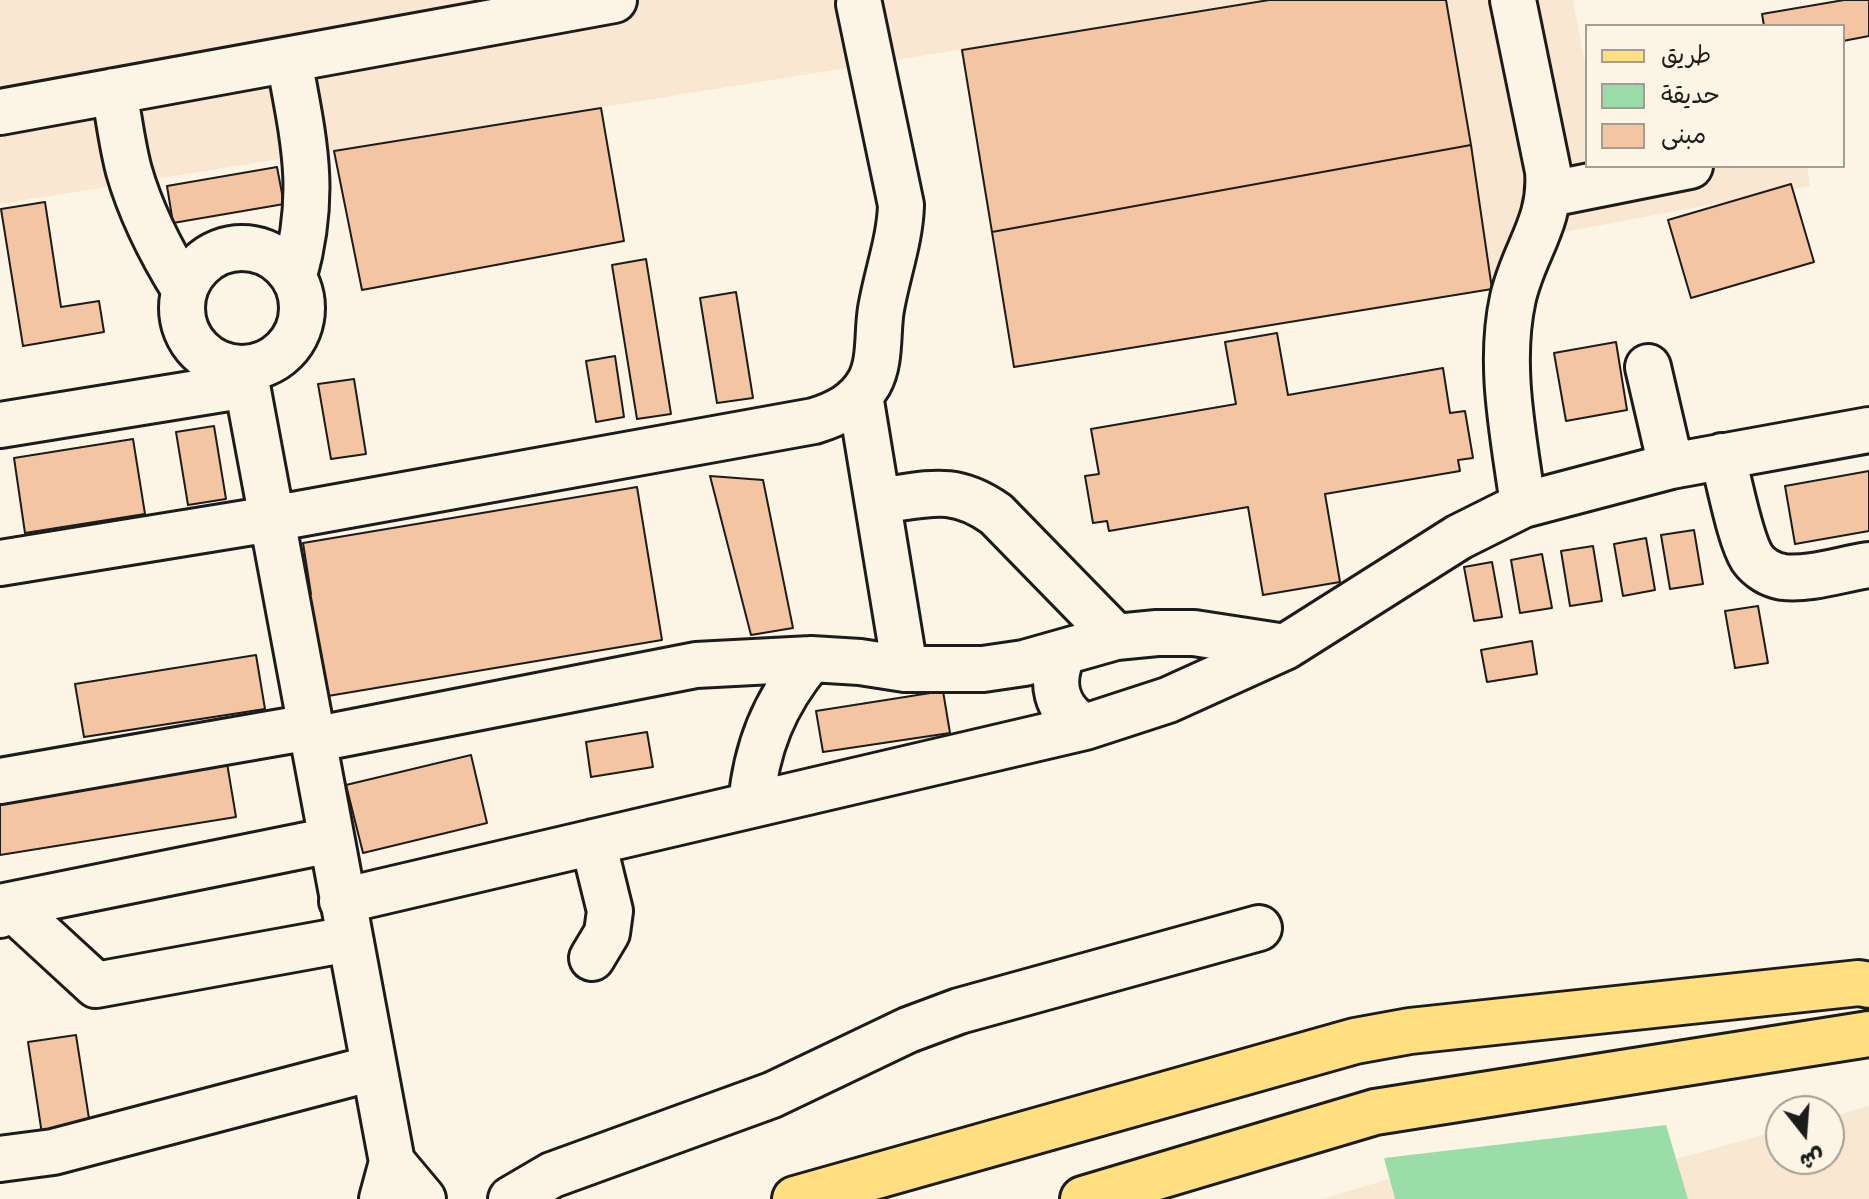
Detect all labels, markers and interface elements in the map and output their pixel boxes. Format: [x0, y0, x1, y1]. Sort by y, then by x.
legend [1585, 24, 1845, 168]
text: طريق [1661, 44, 1711, 73]
text: حديقة [1661, 84, 1720, 113]
text: مبنى [1661, 124, 1706, 153]
north arrow [1765, 1095, 1845, 1175]
text: ش [1796, 1140, 1827, 1172]

